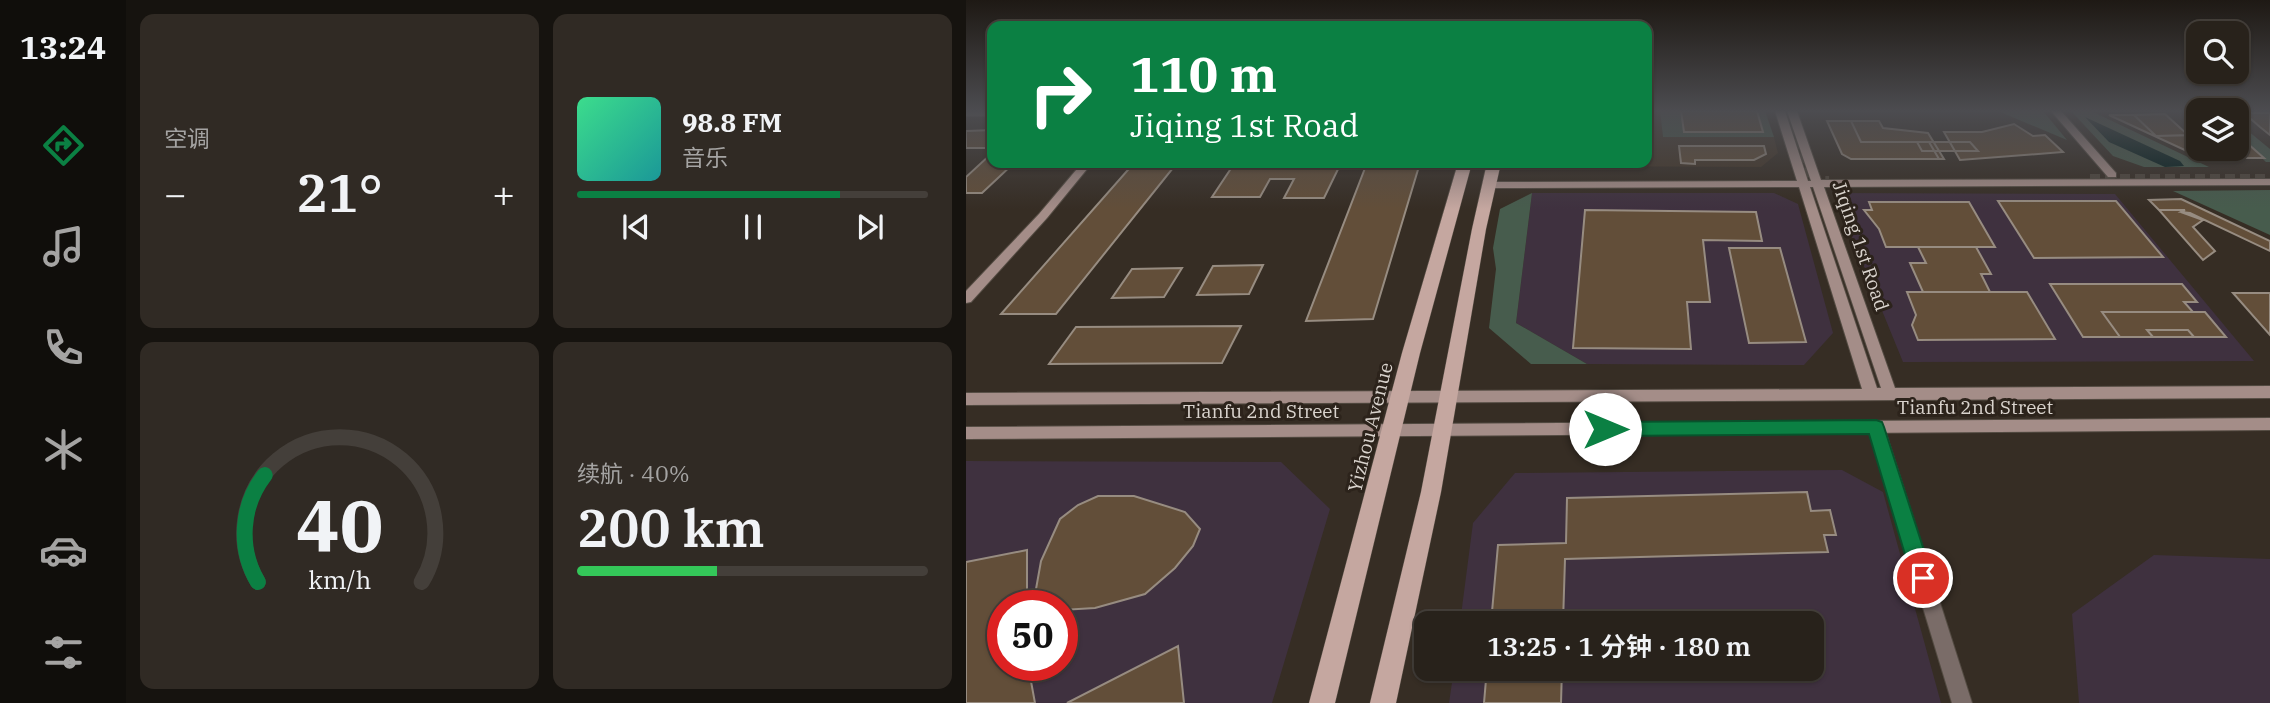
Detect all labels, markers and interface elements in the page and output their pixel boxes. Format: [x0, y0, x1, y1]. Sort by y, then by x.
map controls [2186, 21, 2249, 161]
button: search [2186, 21, 2249, 84]
text: 13:24 [20, 26, 106, 68]
text: 110 m [1130, 42, 1277, 105]
icon: right [1015, 49, 1106, 140]
button: layers [2186, 98, 2249, 161]
text: Jiqing 1st Road [1130, 104, 1359, 146]
text: 98.8 FM [682, 105, 782, 139]
icon: directions [39, 121, 88, 170]
text: 空调 [164, 123, 210, 153]
text: 音乐 [682, 142, 728, 172]
text: 21° [296, 159, 383, 226]
text: − [164, 169, 187, 218]
text: + [492, 169, 515, 218]
street label: Jiqing 1st Road [1828, 178, 1894, 314]
icon: previous [617, 208, 655, 246]
icon: pause [734, 208, 772, 246]
icon: next [851, 208, 889, 246]
icon: music [39, 222, 88, 271]
icon: phone [39, 323, 88, 372]
street label: Yizhou Avenue [1342, 360, 1398, 494]
position arrow [1568, 392, 1642, 466]
street label: Tianfu 2nd Street [1897, 395, 2054, 419]
street label: Tianfu 2nd Street [1183, 399, 1340, 423]
icon: climate [39, 425, 88, 474]
text: 续航 · 40% [577, 458, 690, 488]
text: 40 [296, 477, 383, 572]
text: 200 km [577, 494, 765, 561]
icon: car [39, 526, 88, 575]
pin [1893, 548, 1953, 608]
icon: arrive [1904, 559, 1942, 597]
text: km/h [308, 562, 371, 595]
speed limit sign: 50 [987, 590, 1078, 681]
icon: filters [39, 628, 88, 677]
text: 13:25 · 1 分钟 · 180 m [1487, 629, 1751, 663]

